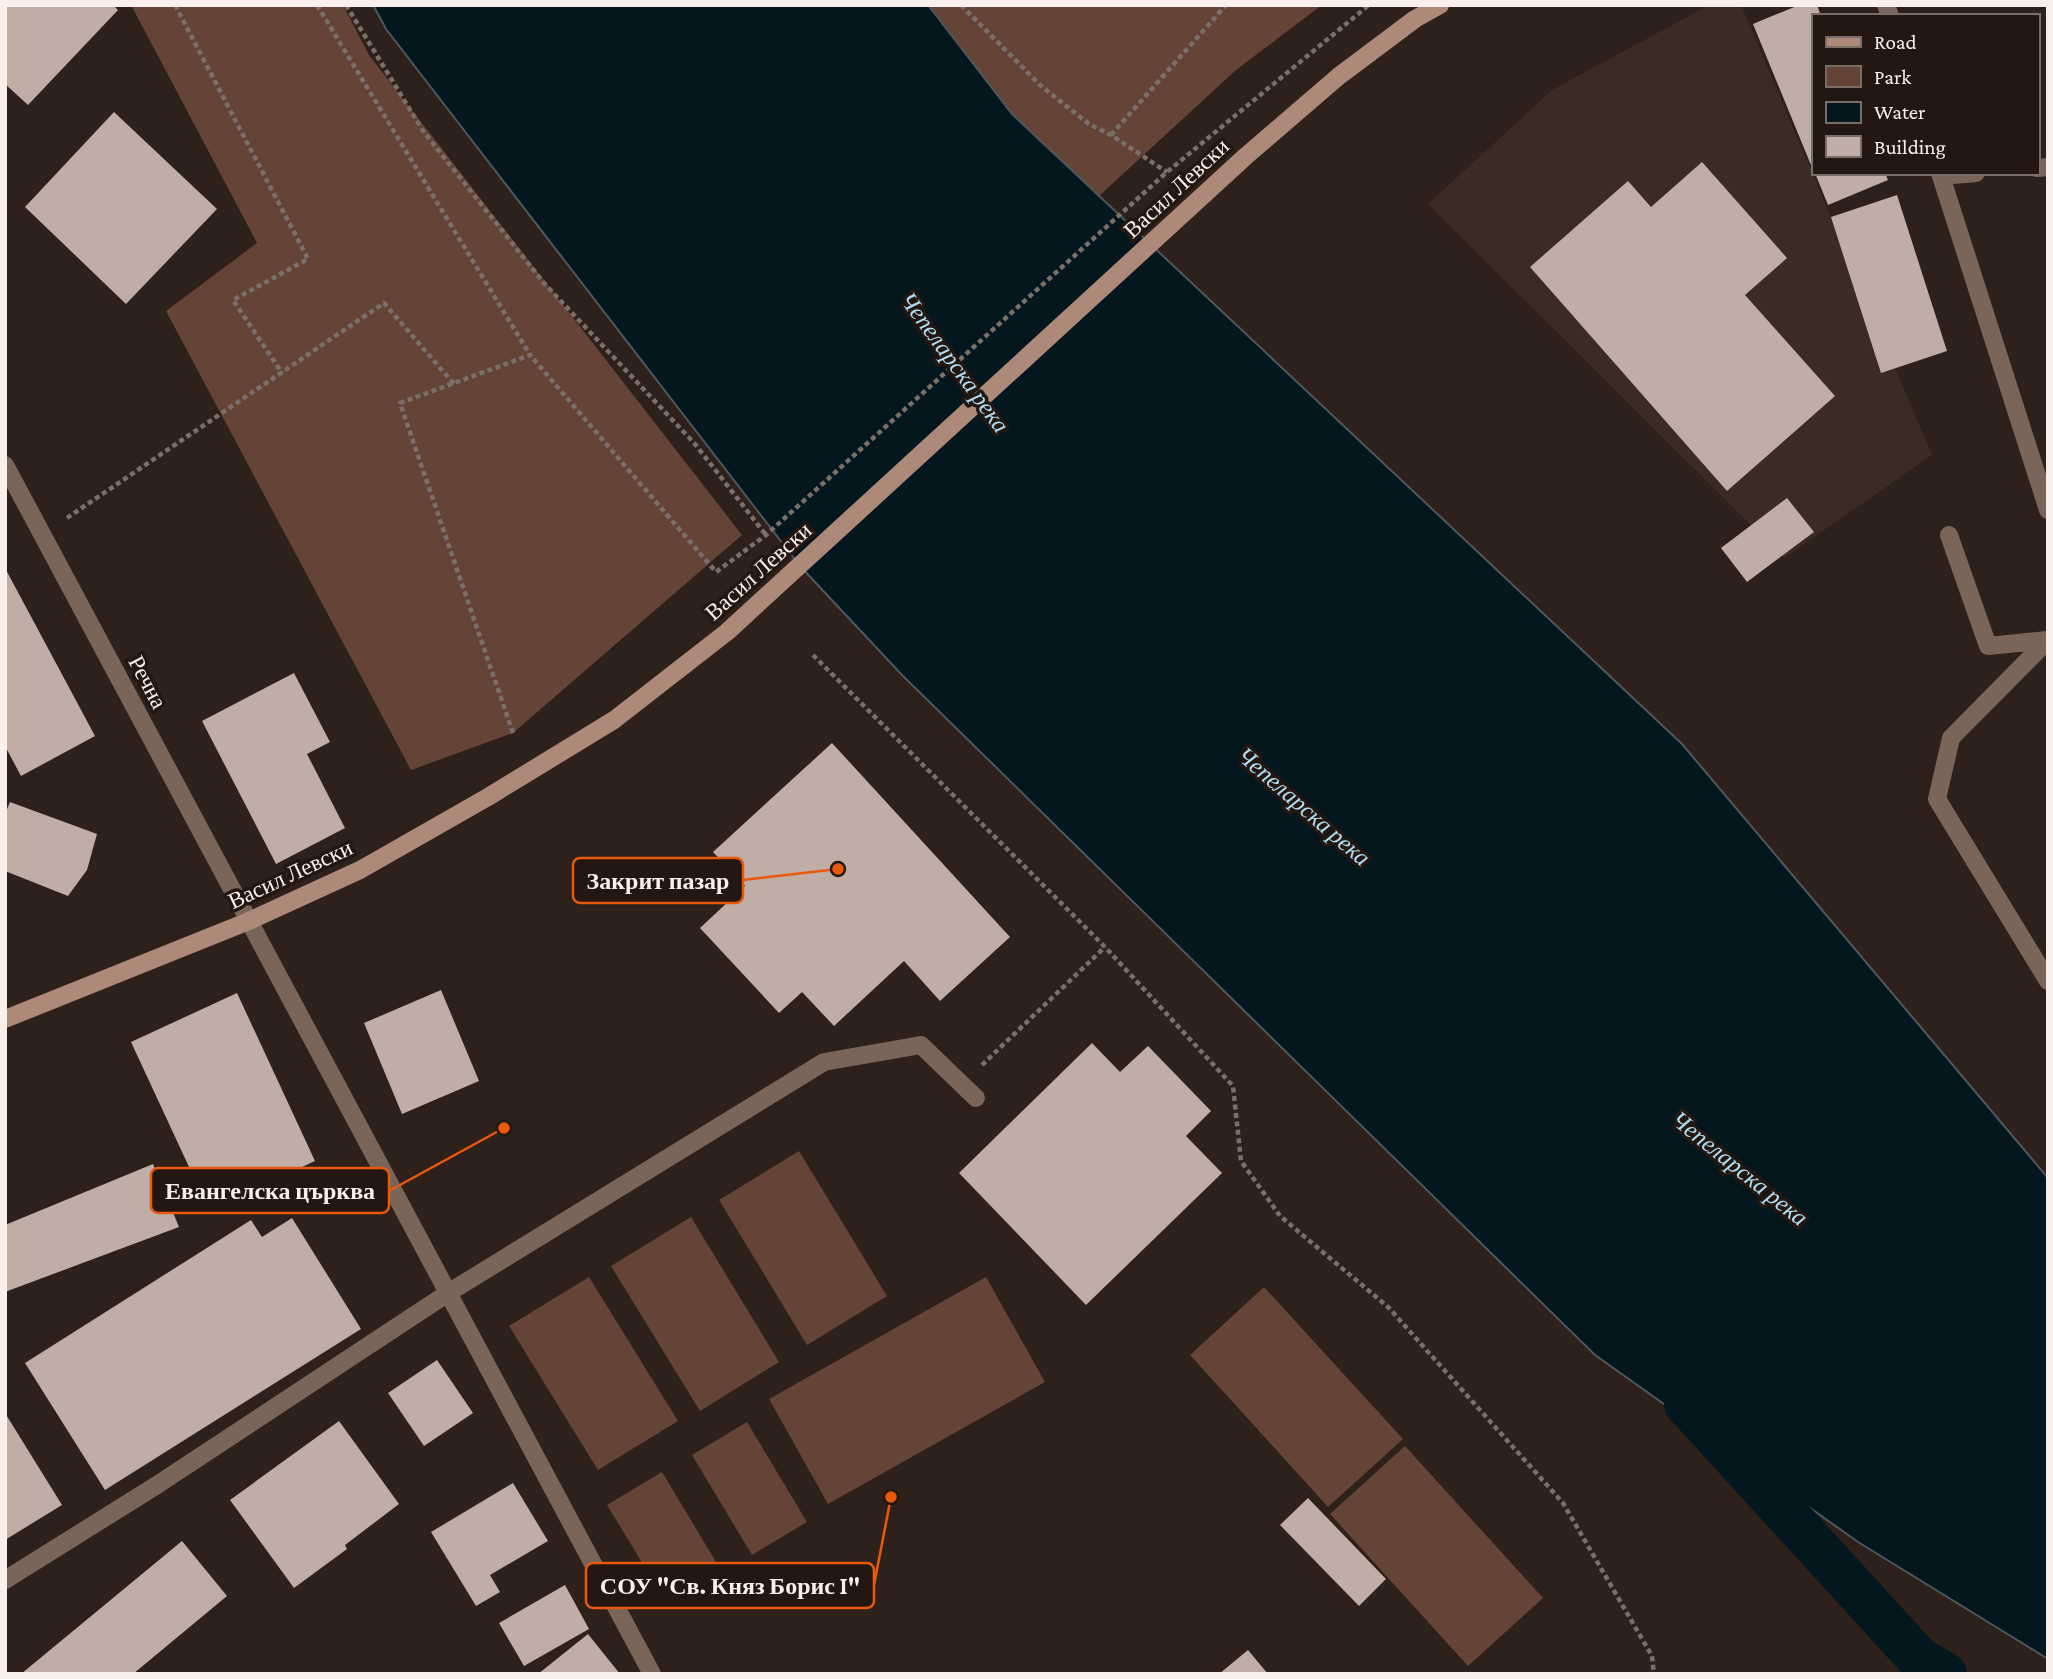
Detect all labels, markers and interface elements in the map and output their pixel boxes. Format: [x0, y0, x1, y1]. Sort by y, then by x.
legend [1812, 14, 2039, 175]
text: Road [1874, 30, 1917, 54]
text: Park [1874, 65, 1911, 89]
text: Water [1874, 100, 1926, 124]
street label: Васил Левски [1118, 133, 1234, 243]
text: Building [1874, 135, 1946, 159]
water label: Чепеларска река [895, 286, 1015, 438]
street label: Васил Левски [700, 517, 816, 625]
street label: Речна [123, 651, 173, 713]
water label: Чепеларска река [1232, 741, 1376, 871]
street label: Васил Левски [224, 834, 356, 914]
callout: Закрит пазар [573, 858, 743, 903]
text: Закрит пазар [587, 867, 729, 894]
water label: Чепеларска река [1667, 1105, 1813, 1231]
callout: Евангелска църква [151, 1168, 389, 1213]
text: Евангелска църква [165, 1177, 375, 1204]
callout: СОУ "Св. Княз Борис I" [586, 1563, 874, 1608]
text: СОУ "Св. Княз Борис I" [600, 1572, 860, 1599]

